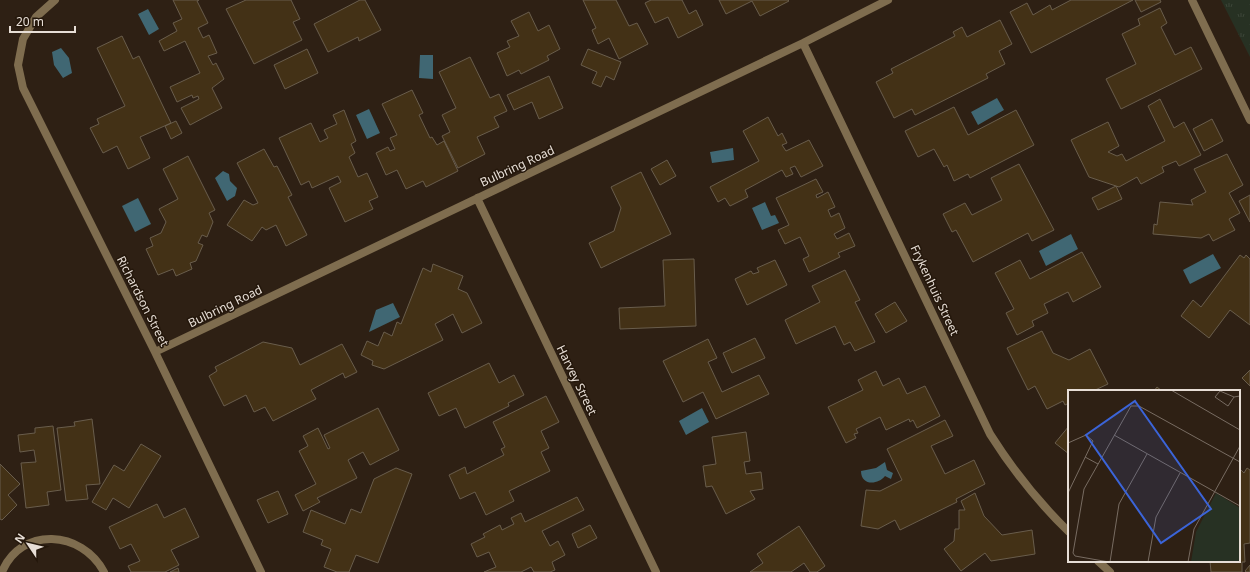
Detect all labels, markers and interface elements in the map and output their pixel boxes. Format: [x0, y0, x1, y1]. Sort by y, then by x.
scale bar [10, 8, 75, 34]
text: 20 m [16, 13, 44, 30]
street label: Bulbring Road [477, 141, 557, 191]
street label: Frykenhuis Street [907, 242, 964, 339]
street label: Richardson Street [113, 253, 173, 350]
street label: Bulbring Road [185, 281, 265, 331]
street label: Harvey Street [553, 342, 602, 418]
inset map [1068, 390, 1240, 562]
north arrow [8, 524, 48, 564]
text: N [11, 530, 28, 546]

